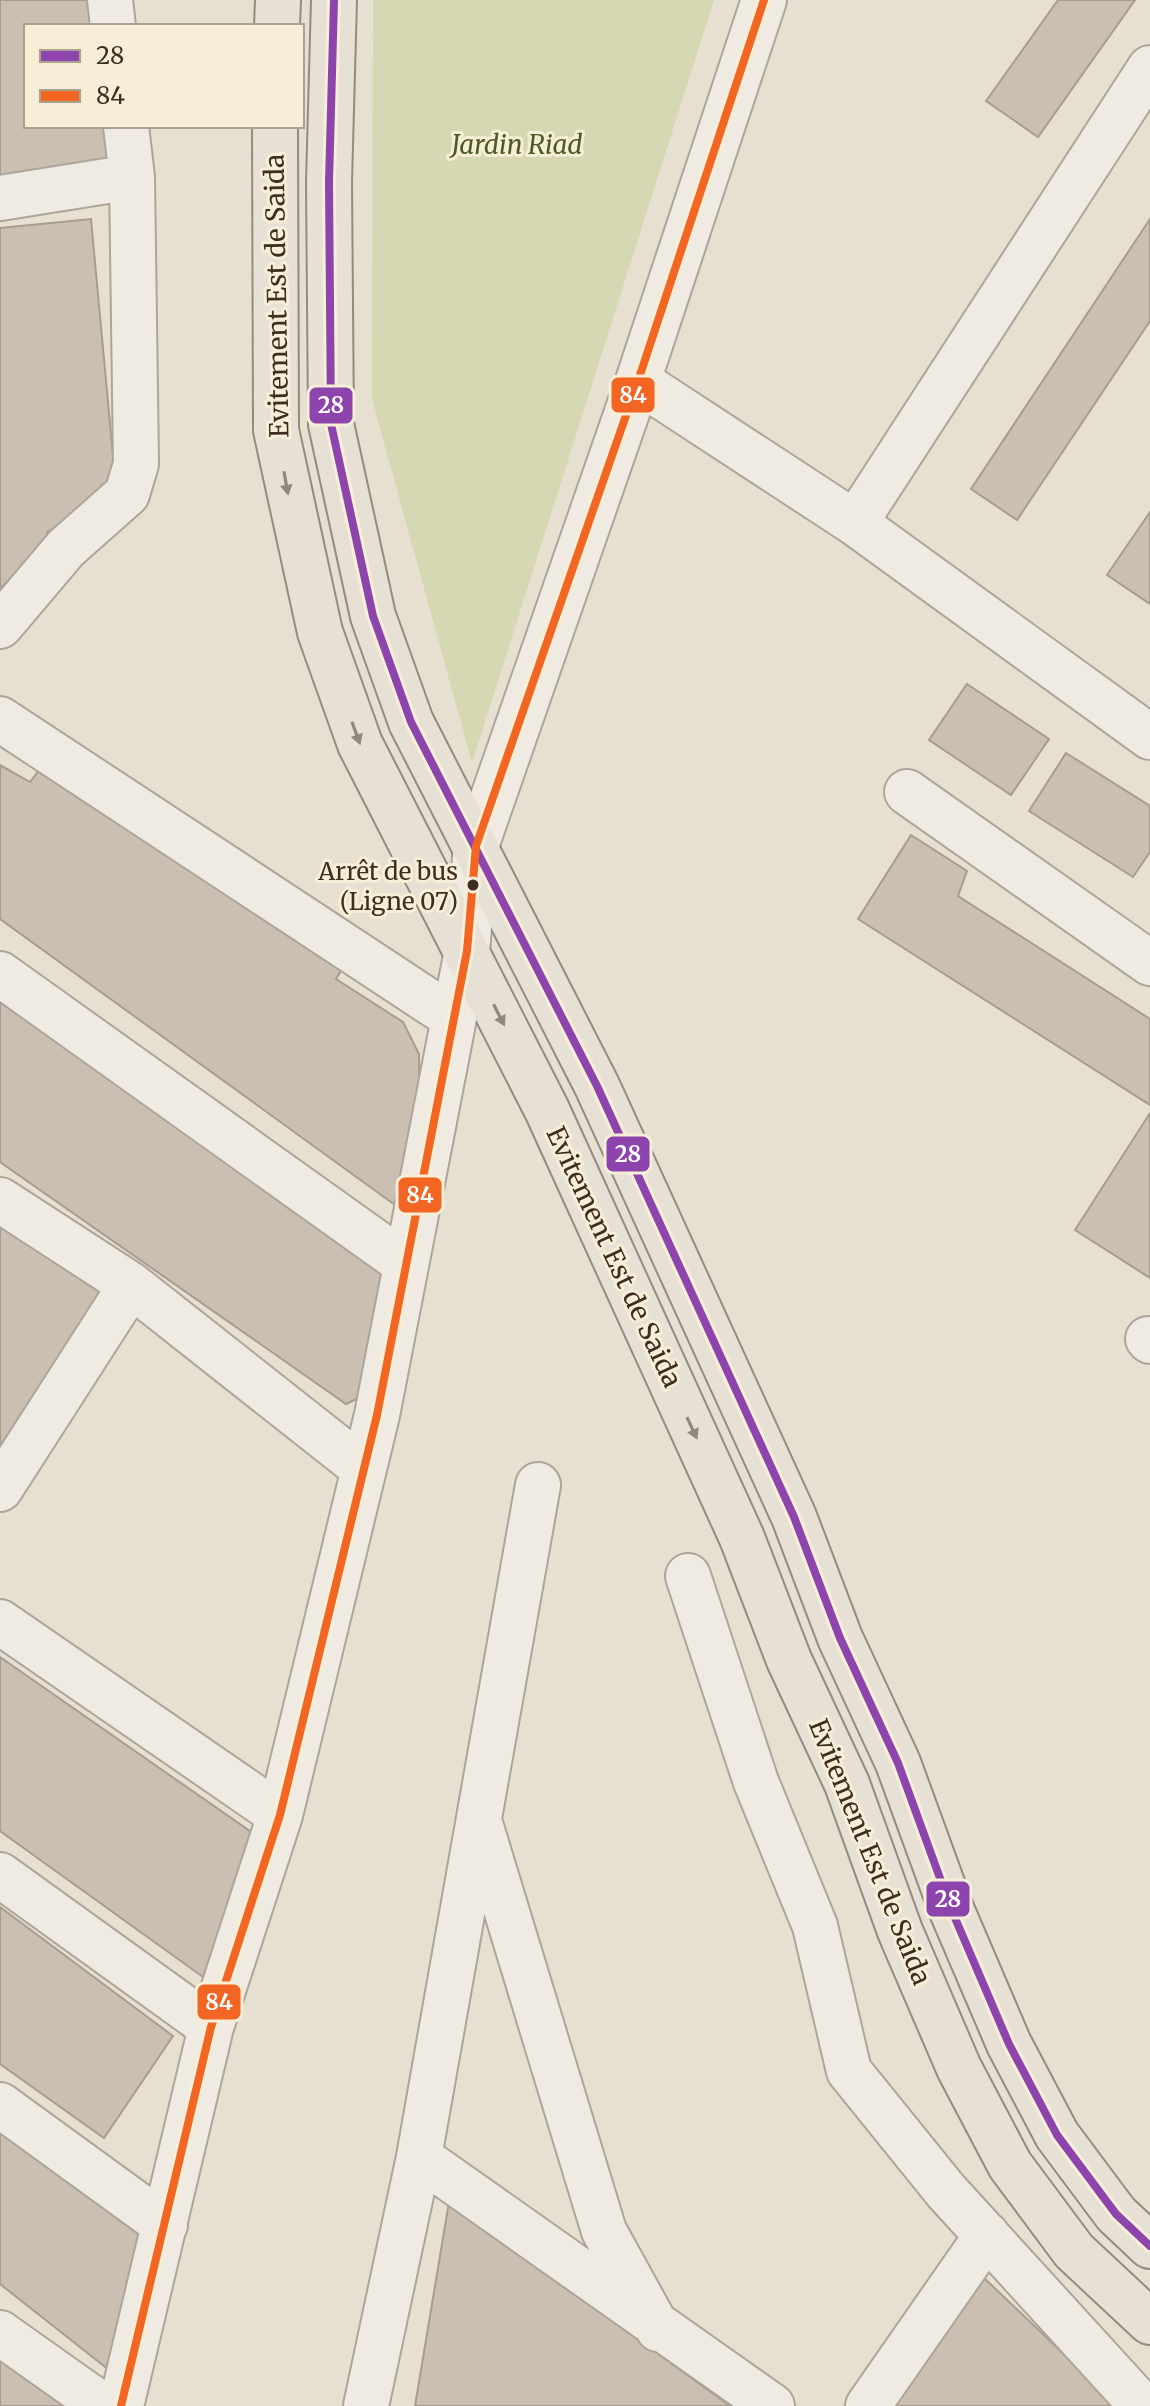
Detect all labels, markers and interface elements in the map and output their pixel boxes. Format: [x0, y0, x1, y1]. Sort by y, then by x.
legend [24, 24, 304, 128]
text: 28 [96, 40, 124, 71]
text: 84 [96, 80, 125, 111]
park label: Jardin Riad [449, 128, 582, 161]
street label: Evitement Est de Saida [258, 154, 295, 438]
line badge: 84 [610, 376, 656, 414]
text: 84 [619, 381, 647, 409]
line badge: 28 [308, 386, 354, 425]
text: 28 [318, 391, 344, 419]
one-way arrow [280, 471, 292, 496]
one-way arrow [350, 721, 363, 745]
place label: Arrêt de bus (Ligne 07) [317, 856, 458, 917]
marker: Arrêt de bus (Ligne 07) [465, 877, 481, 893]
one-way arrow [492, 1003, 506, 1026]
street label: Evitement Est de Saida [539, 1121, 689, 1392]
line badge: 28 [605, 1135, 651, 1173]
text: 28 [615, 1140, 641, 1168]
line badge: 84 [397, 1176, 443, 1214]
text: 84 [406, 1181, 434, 1209]
one-way arrow [685, 1416, 699, 1440]
street label: Evitement Est de Saida [802, 1714, 939, 1990]
line badge: 28 [925, 1880, 971, 1918]
text: 28 [935, 1885, 961, 1913]
line badge: 84 [196, 1983, 242, 2021]
text: 84 [205, 1988, 233, 2016]

